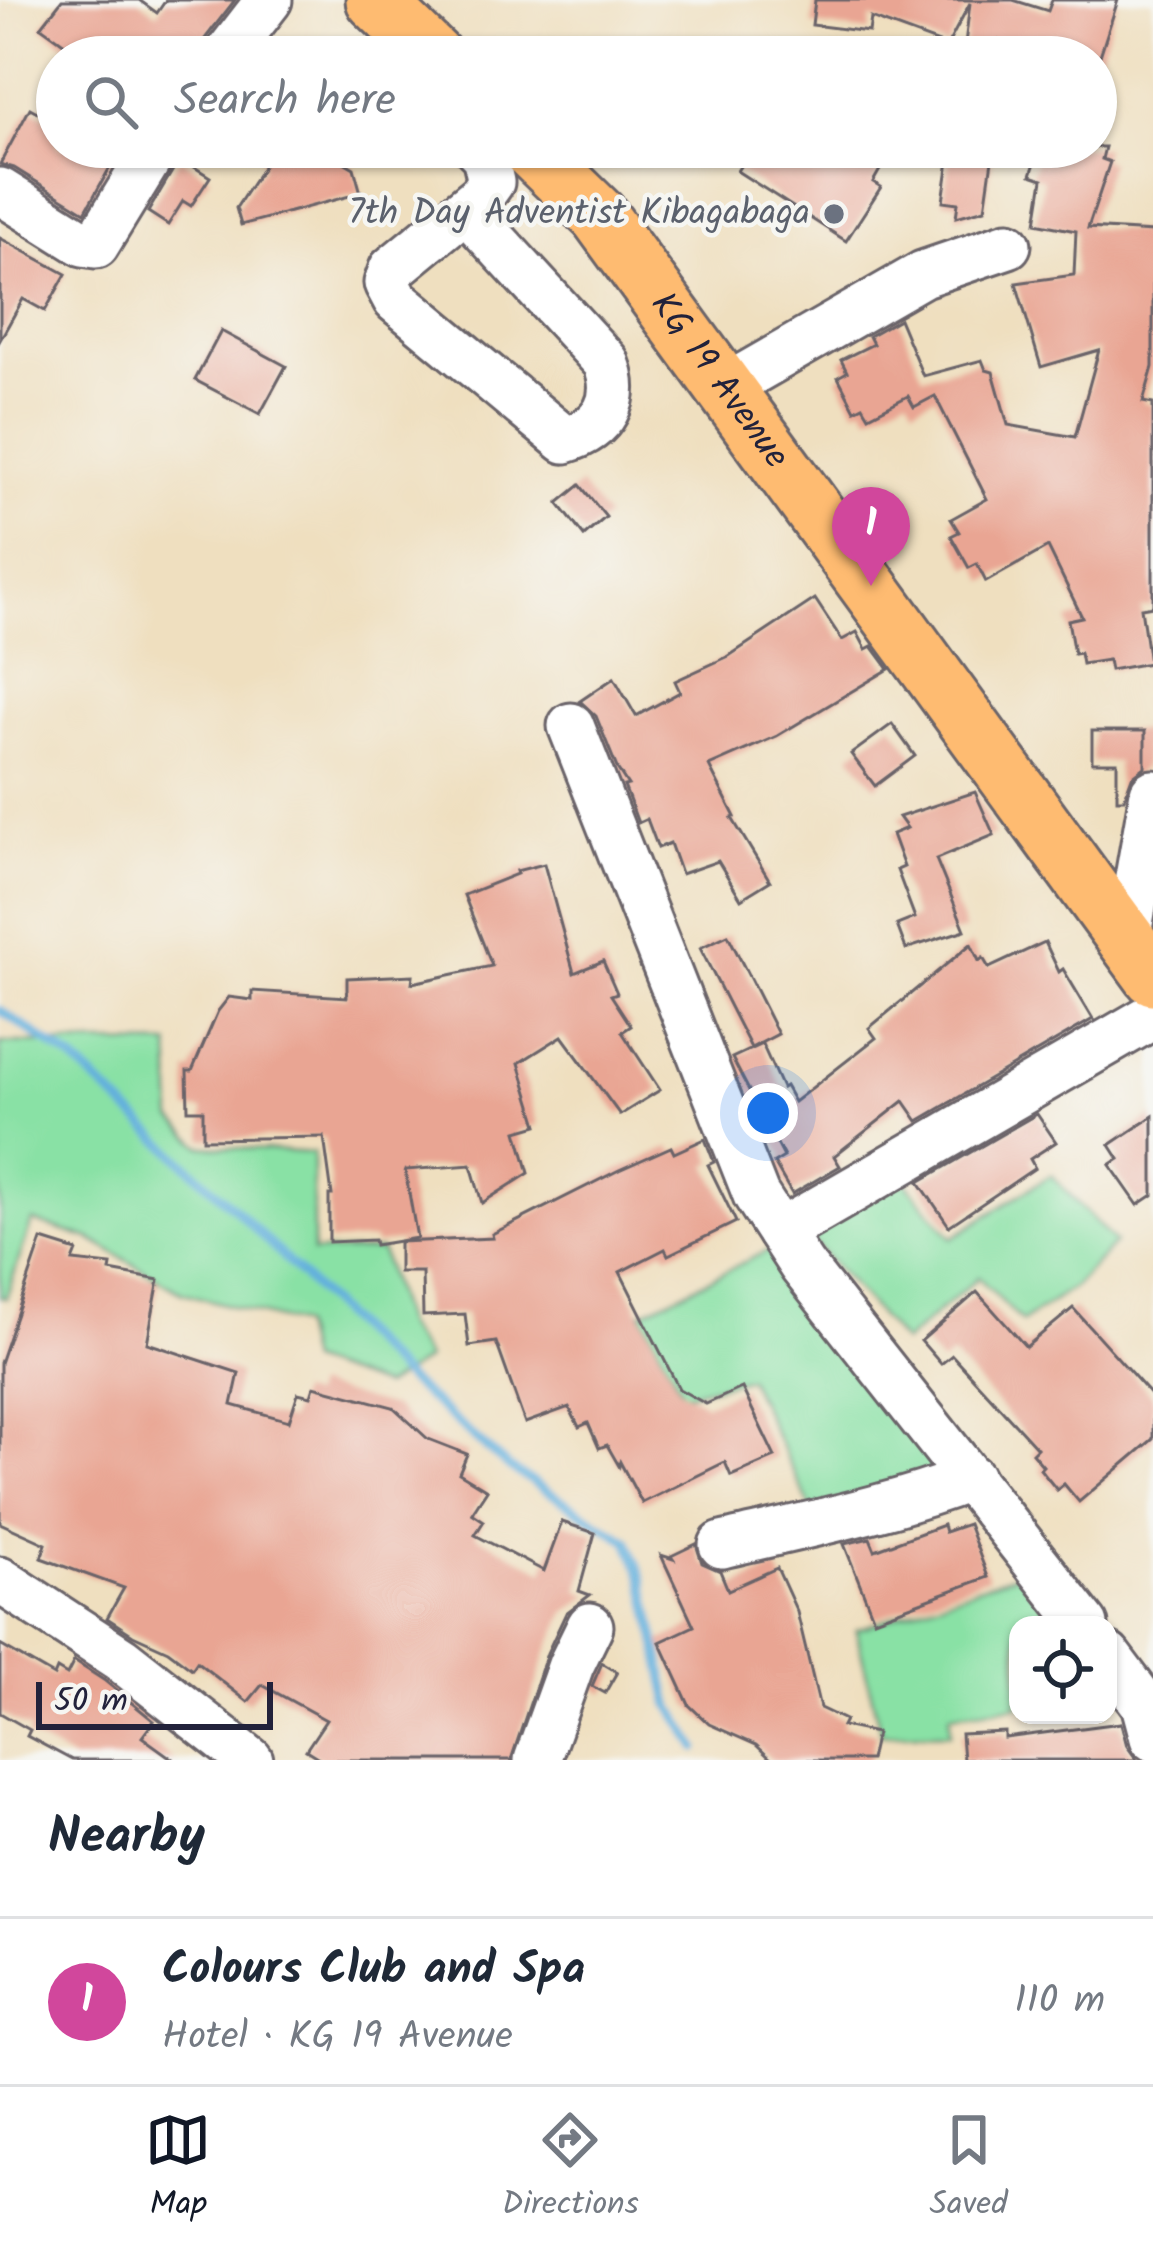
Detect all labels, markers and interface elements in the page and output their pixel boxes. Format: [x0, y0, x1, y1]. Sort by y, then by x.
search box [36, 36, 1117, 168]
text: Search here [174, 66, 396, 138]
icon: search [78, 69, 144, 135]
place label: 7th Day Adventist Kibagabaga [348, 186, 810, 243]
marker: 7th Day Adventist Kibagabaga [821, 201, 847, 227]
street label: KG 19 Avenue [635, 280, 803, 481]
pin: 1 [832, 487, 910, 586]
your location [738, 1083, 798, 1143]
map controls [1009, 1616, 1117, 1724]
button: locate [1009, 1616, 1117, 1724]
scale bar [36, 1676, 273, 1729]
text: 50 m [54, 1676, 128, 1729]
text: Nearby [48, 1798, 205, 1879]
text: Colours Club and Spa [162, 1935, 585, 2007]
text: 1 [81, 1971, 93, 2033]
text: 110 m [1014, 1971, 1105, 2033]
text: Hotel · KG 19 Avenue [162, 2007, 513, 2069]
tab: Map [145, 2107, 211, 2232]
tab: Directions [502, 2107, 639, 2232]
tab: Saved [929, 2107, 1008, 2232]

